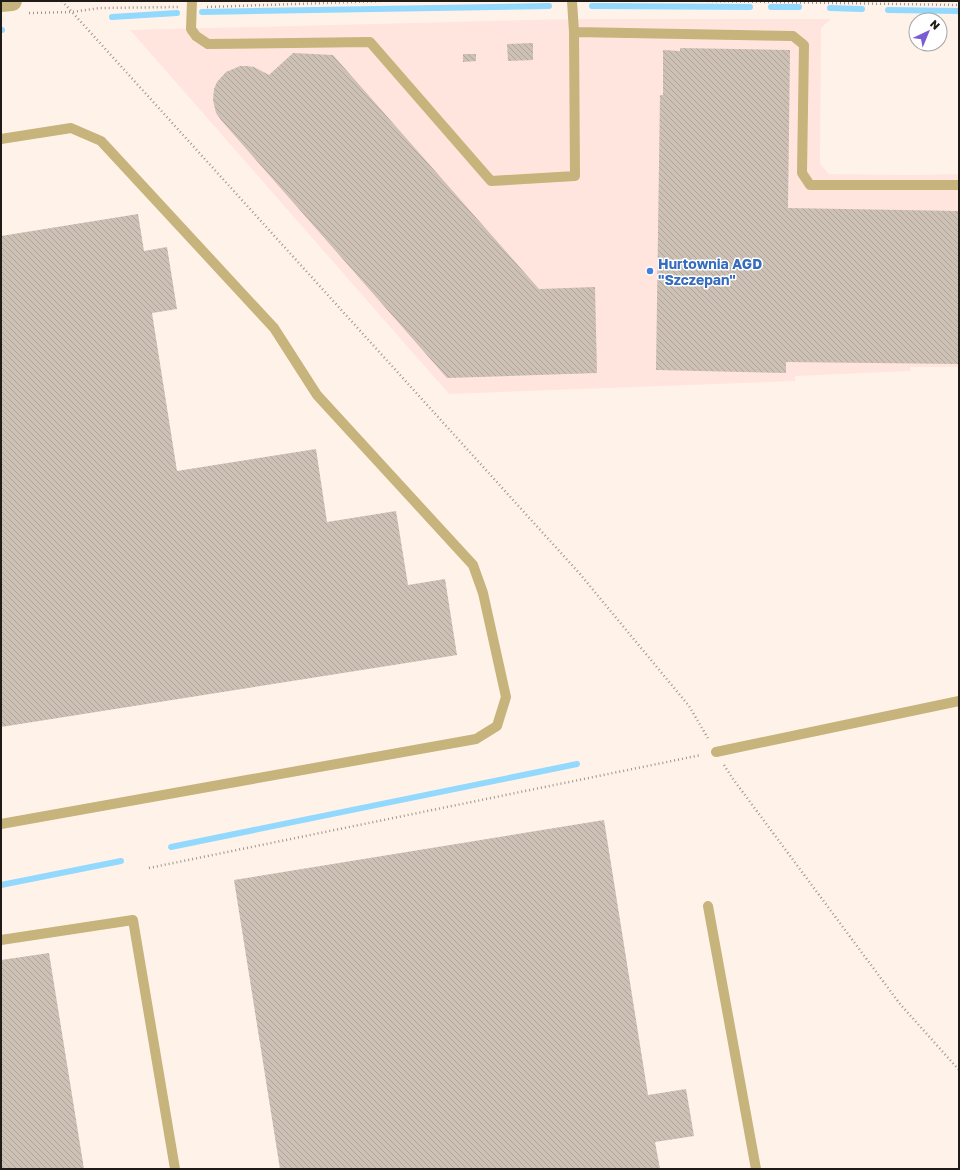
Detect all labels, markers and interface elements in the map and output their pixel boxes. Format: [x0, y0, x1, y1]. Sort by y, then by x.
north arrow [908, 12, 948, 52]
text: N [928, 17, 943, 32]
place label: Hurtownia AGD "Szczepan" [658, 255, 762, 288]
marker: Hurtownia AGD "Szczepan" [645, 266, 655, 276]

